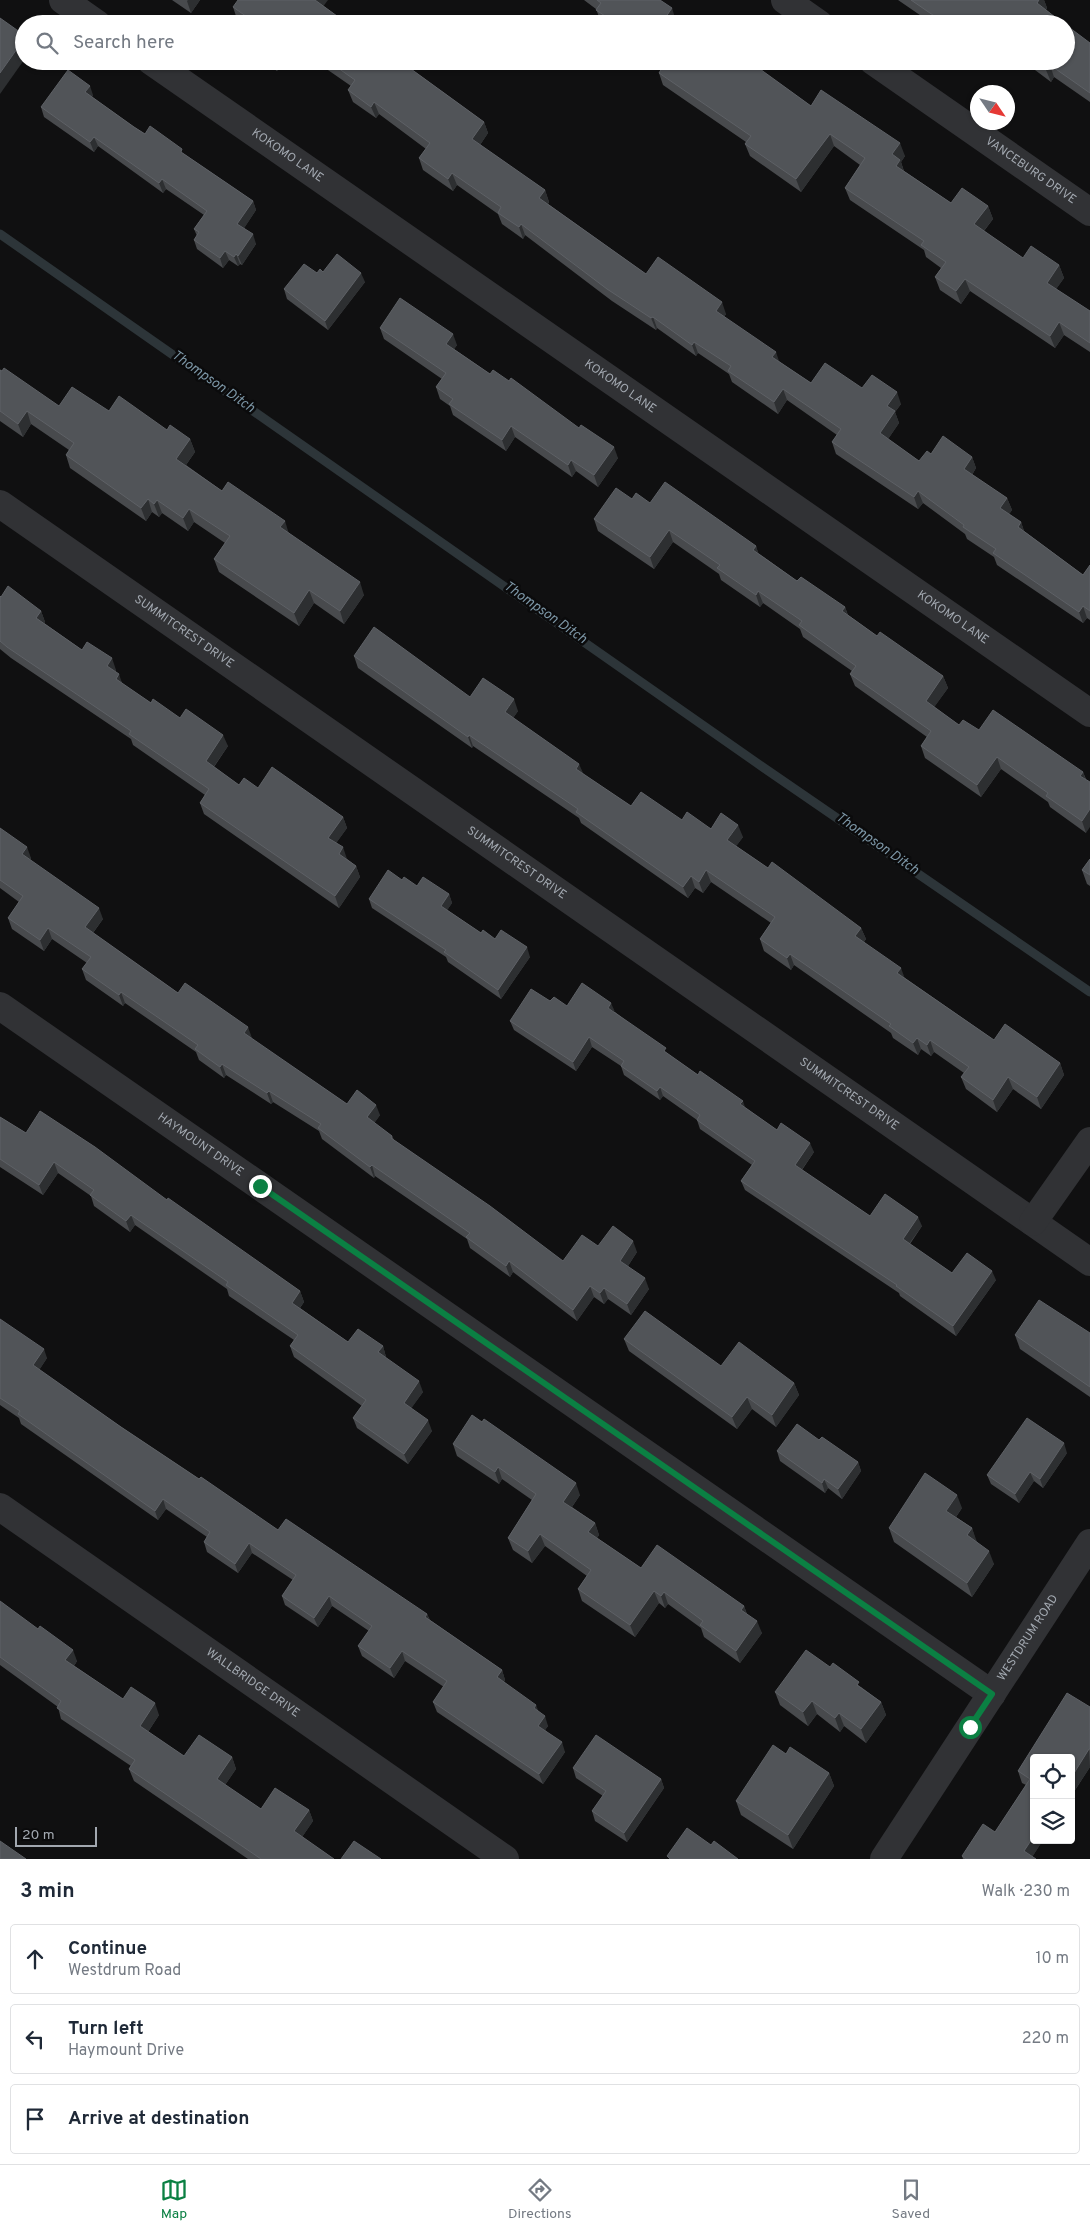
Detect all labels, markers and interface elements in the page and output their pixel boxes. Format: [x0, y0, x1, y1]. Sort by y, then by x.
search box [15, 15, 1075, 70]
icon: search [33, 29, 61, 57]
text: Search here [73, 31, 175, 55]
north arrow [970, 85, 1015, 130]
street label: KOKOMO LANE [248, 125, 326, 186]
street label: VANCEBURG DRIVE [982, 133, 1079, 208]
water label: Thompson Ditch [168, 347, 258, 417]
street label: KOKOMO LANE [581, 356, 659, 417]
water label: Thompson Ditch [500, 578, 590, 648]
street label: KOKOMO LANE [914, 587, 992, 648]
street label: SUMMITCREST DRIVE [131, 592, 237, 672]
water label: Thompson Ditch [832, 809, 922, 879]
street label: SUMMITCREST DRIVE [463, 823, 569, 903]
street label: SUMMITCREST DRIVE [796, 1054, 902, 1135]
street label: HAYMOUNT DRIVE [154, 1110, 247, 1181]
route end [249, 1175, 272, 1198]
street label: WESTDRUM ROAD [994, 1592, 1062, 1684]
street label: WALLBRIDGE DRIVE [203, 1645, 303, 1721]
route start [959, 1716, 982, 1739]
map controls [1030, 1754, 1075, 1844]
button: locate [1030, 1754, 1075, 1799]
button: layers [1030, 1799, 1075, 1844]
scale bar [15, 1824, 98, 1847]
text: 20 m [22, 1827, 55, 1844]
text: 3 min [20, 1878, 75, 1905]
text: Walk · 230 m [981, 1882, 1070, 1902]
text: Continue [68, 1937, 147, 1961]
icon: ahead [21, 1945, 49, 1973]
text: 10 m [1035, 1949, 1069, 1969]
text: Westdrum Road [68, 1961, 181, 1981]
text: Turn left [68, 2017, 144, 2041]
icon: left [21, 2025, 49, 2053]
text: 220 m [1022, 2029, 1069, 2049]
text: Haymount Drive [68, 2041, 184, 2061]
icon: arrive [21, 2105, 49, 2133]
text: Arrive at destination [68, 2107, 249, 2131]
tab: Map [160, 2176, 188, 2223]
tab: Directions [508, 2176, 572, 2223]
tab: Saved [892, 2176, 930, 2223]

